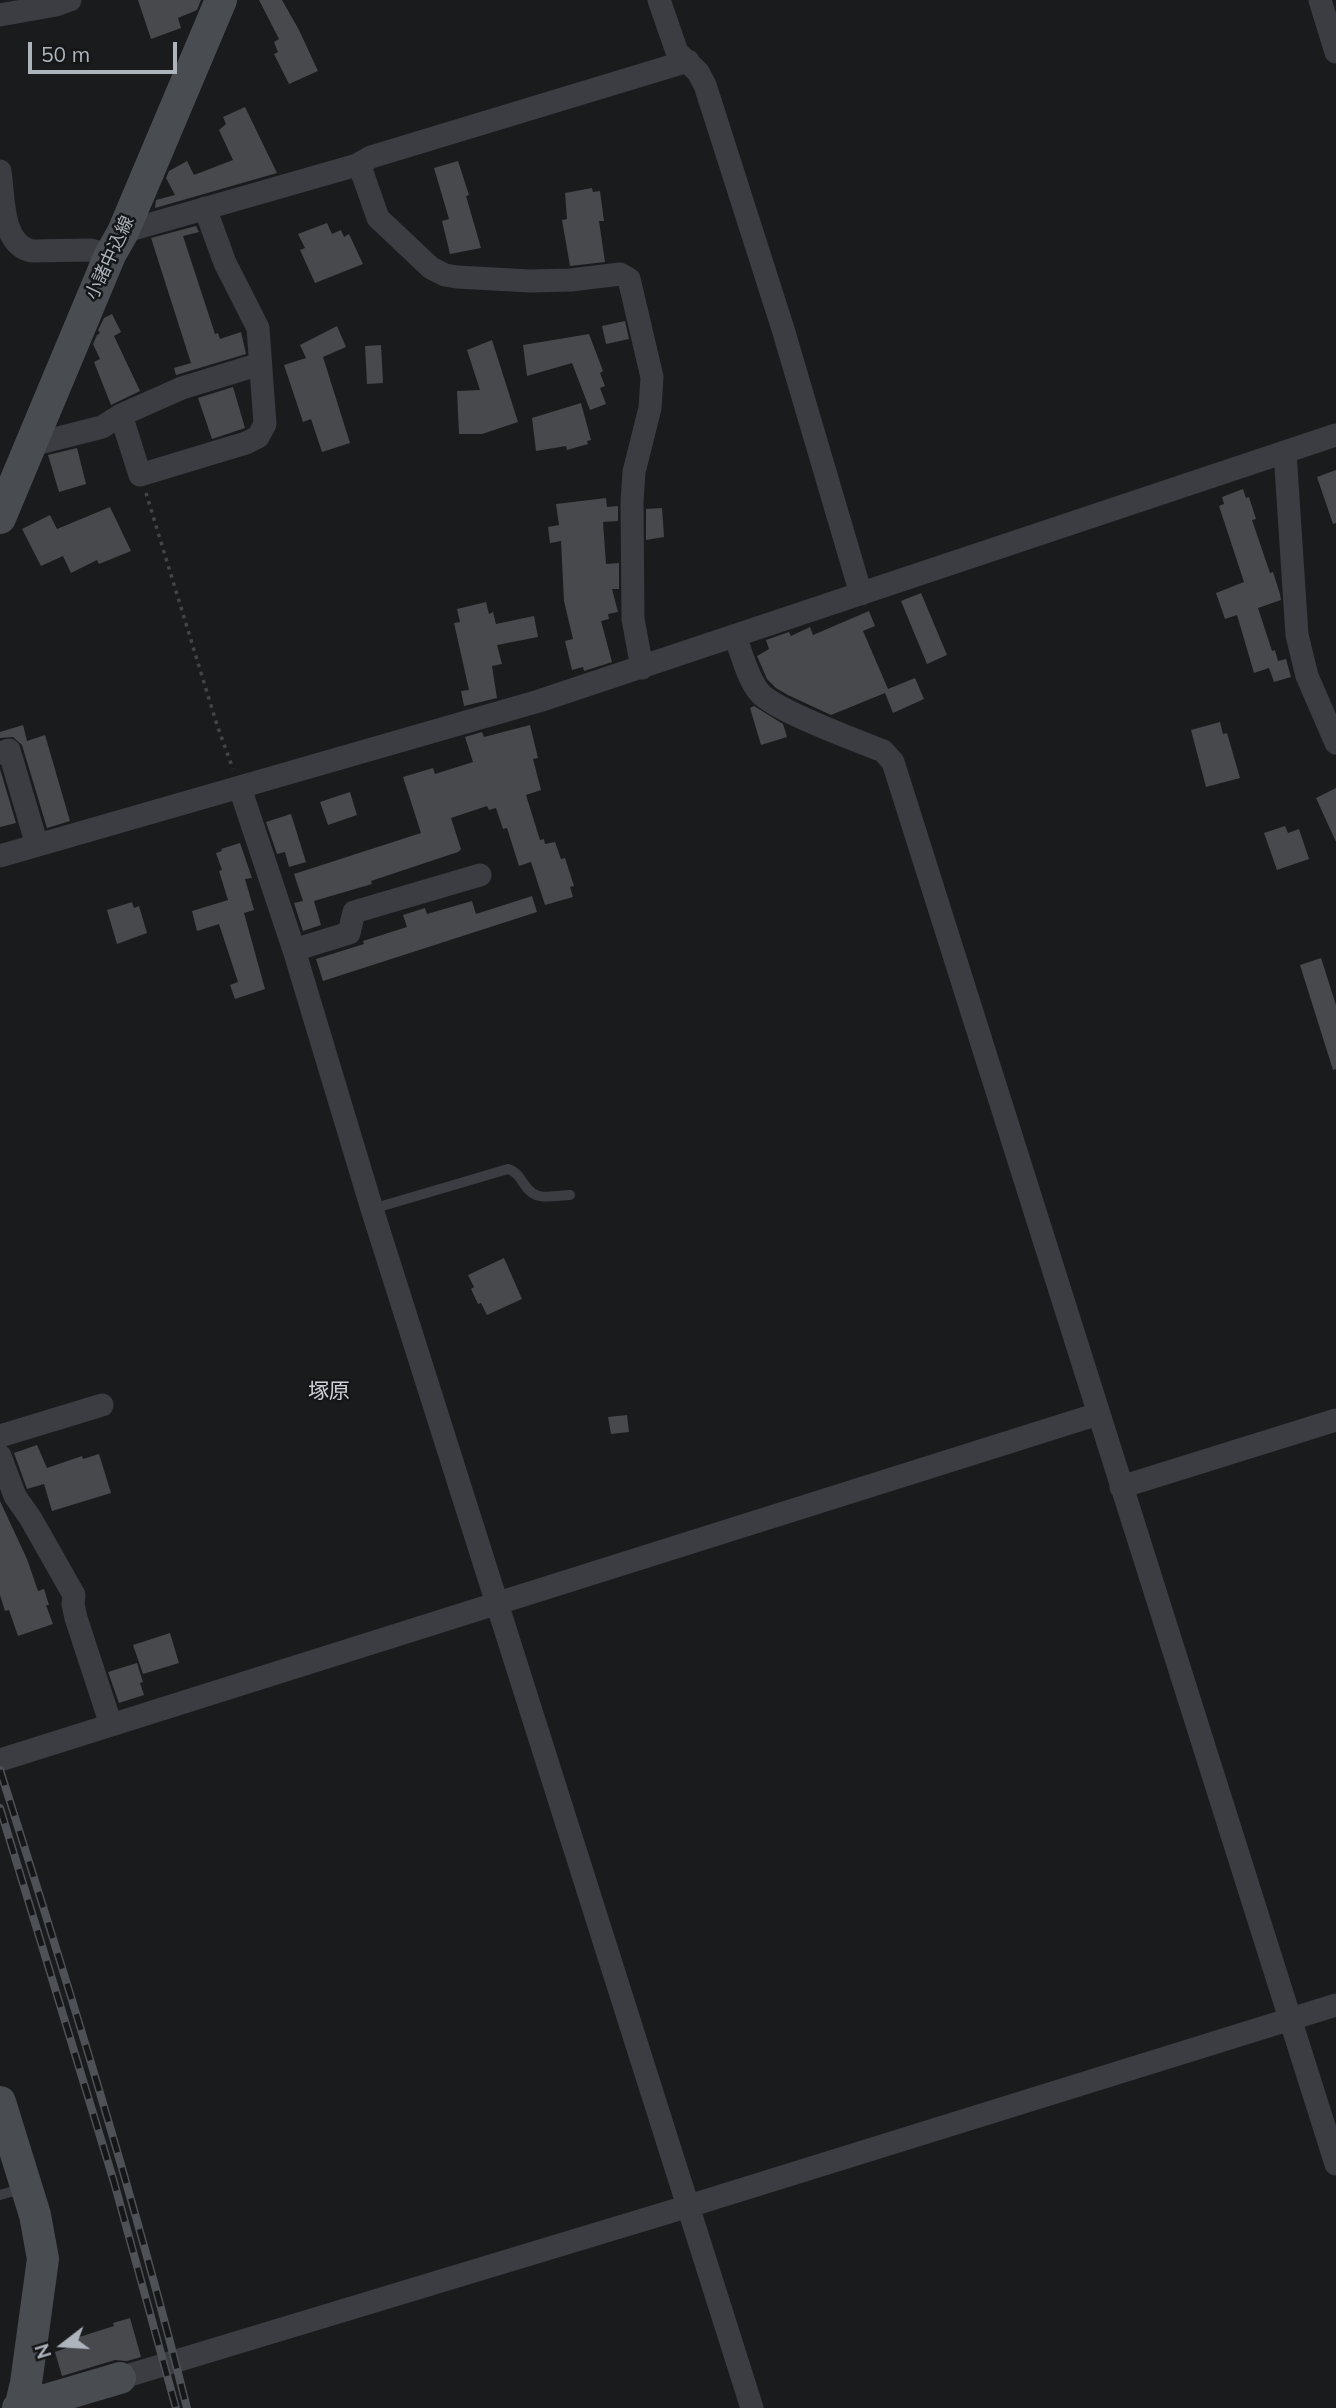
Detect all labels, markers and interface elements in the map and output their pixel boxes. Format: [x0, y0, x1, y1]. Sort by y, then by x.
scale bar [32, 28, 180, 72]
text: 50 m [41, 41, 90, 67]
street label: 小諸中込線 [81, 213, 139, 303]
district label: 塚原 [308, 1379, 350, 1405]
north arrow [28, 2310, 98, 2380]
text: N [29, 2341, 56, 2362]

